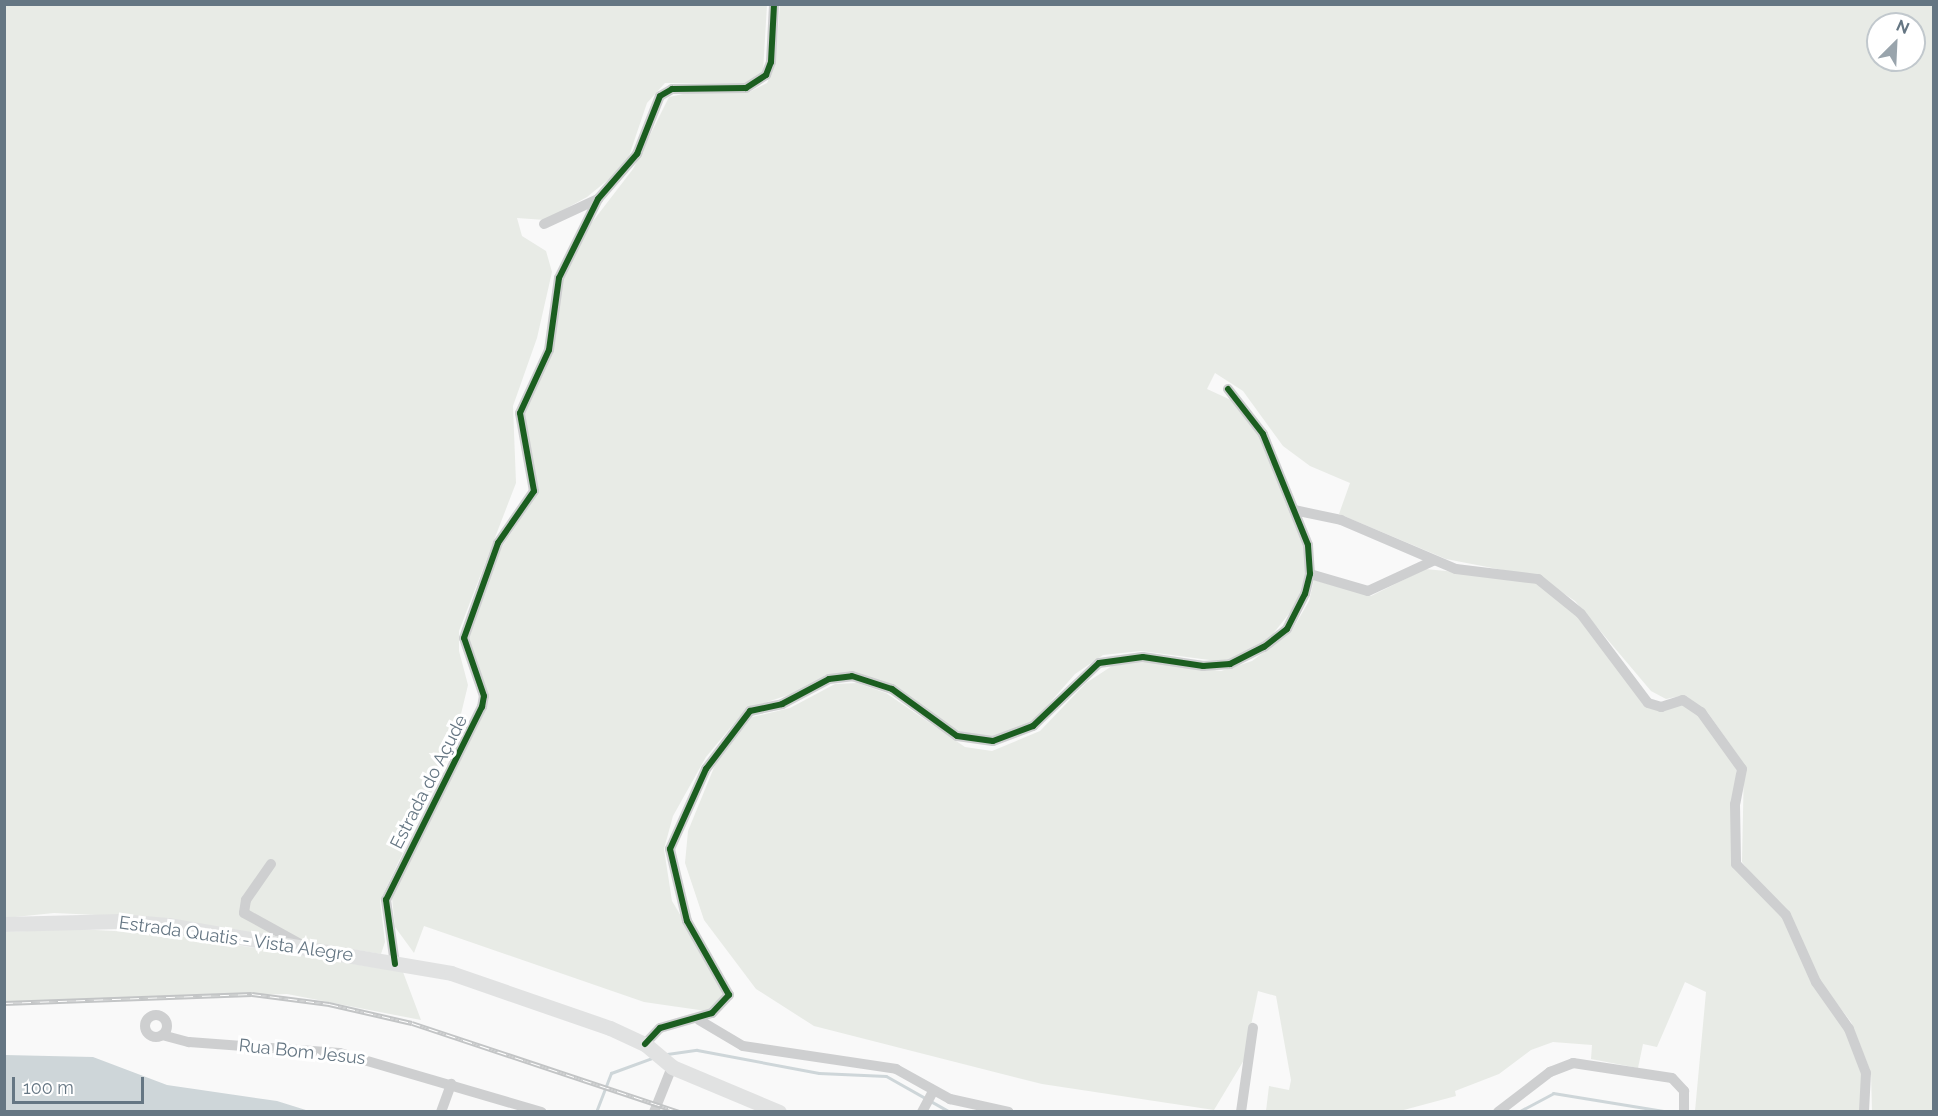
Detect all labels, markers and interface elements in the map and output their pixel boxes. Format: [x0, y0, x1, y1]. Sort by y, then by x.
north arrow [1866, 12, 1926, 72]
text: N [1893, 16, 1912, 38]
street label: Estrada do Açude [386, 711, 472, 853]
street label: Estrada Quatis - Vista Alegre [117, 912, 355, 966]
street label: Rua Bom Jesus [237, 1035, 367, 1069]
scale bar [15, 1065, 147, 1103]
text: 100 m [23, 1077, 74, 1098]

